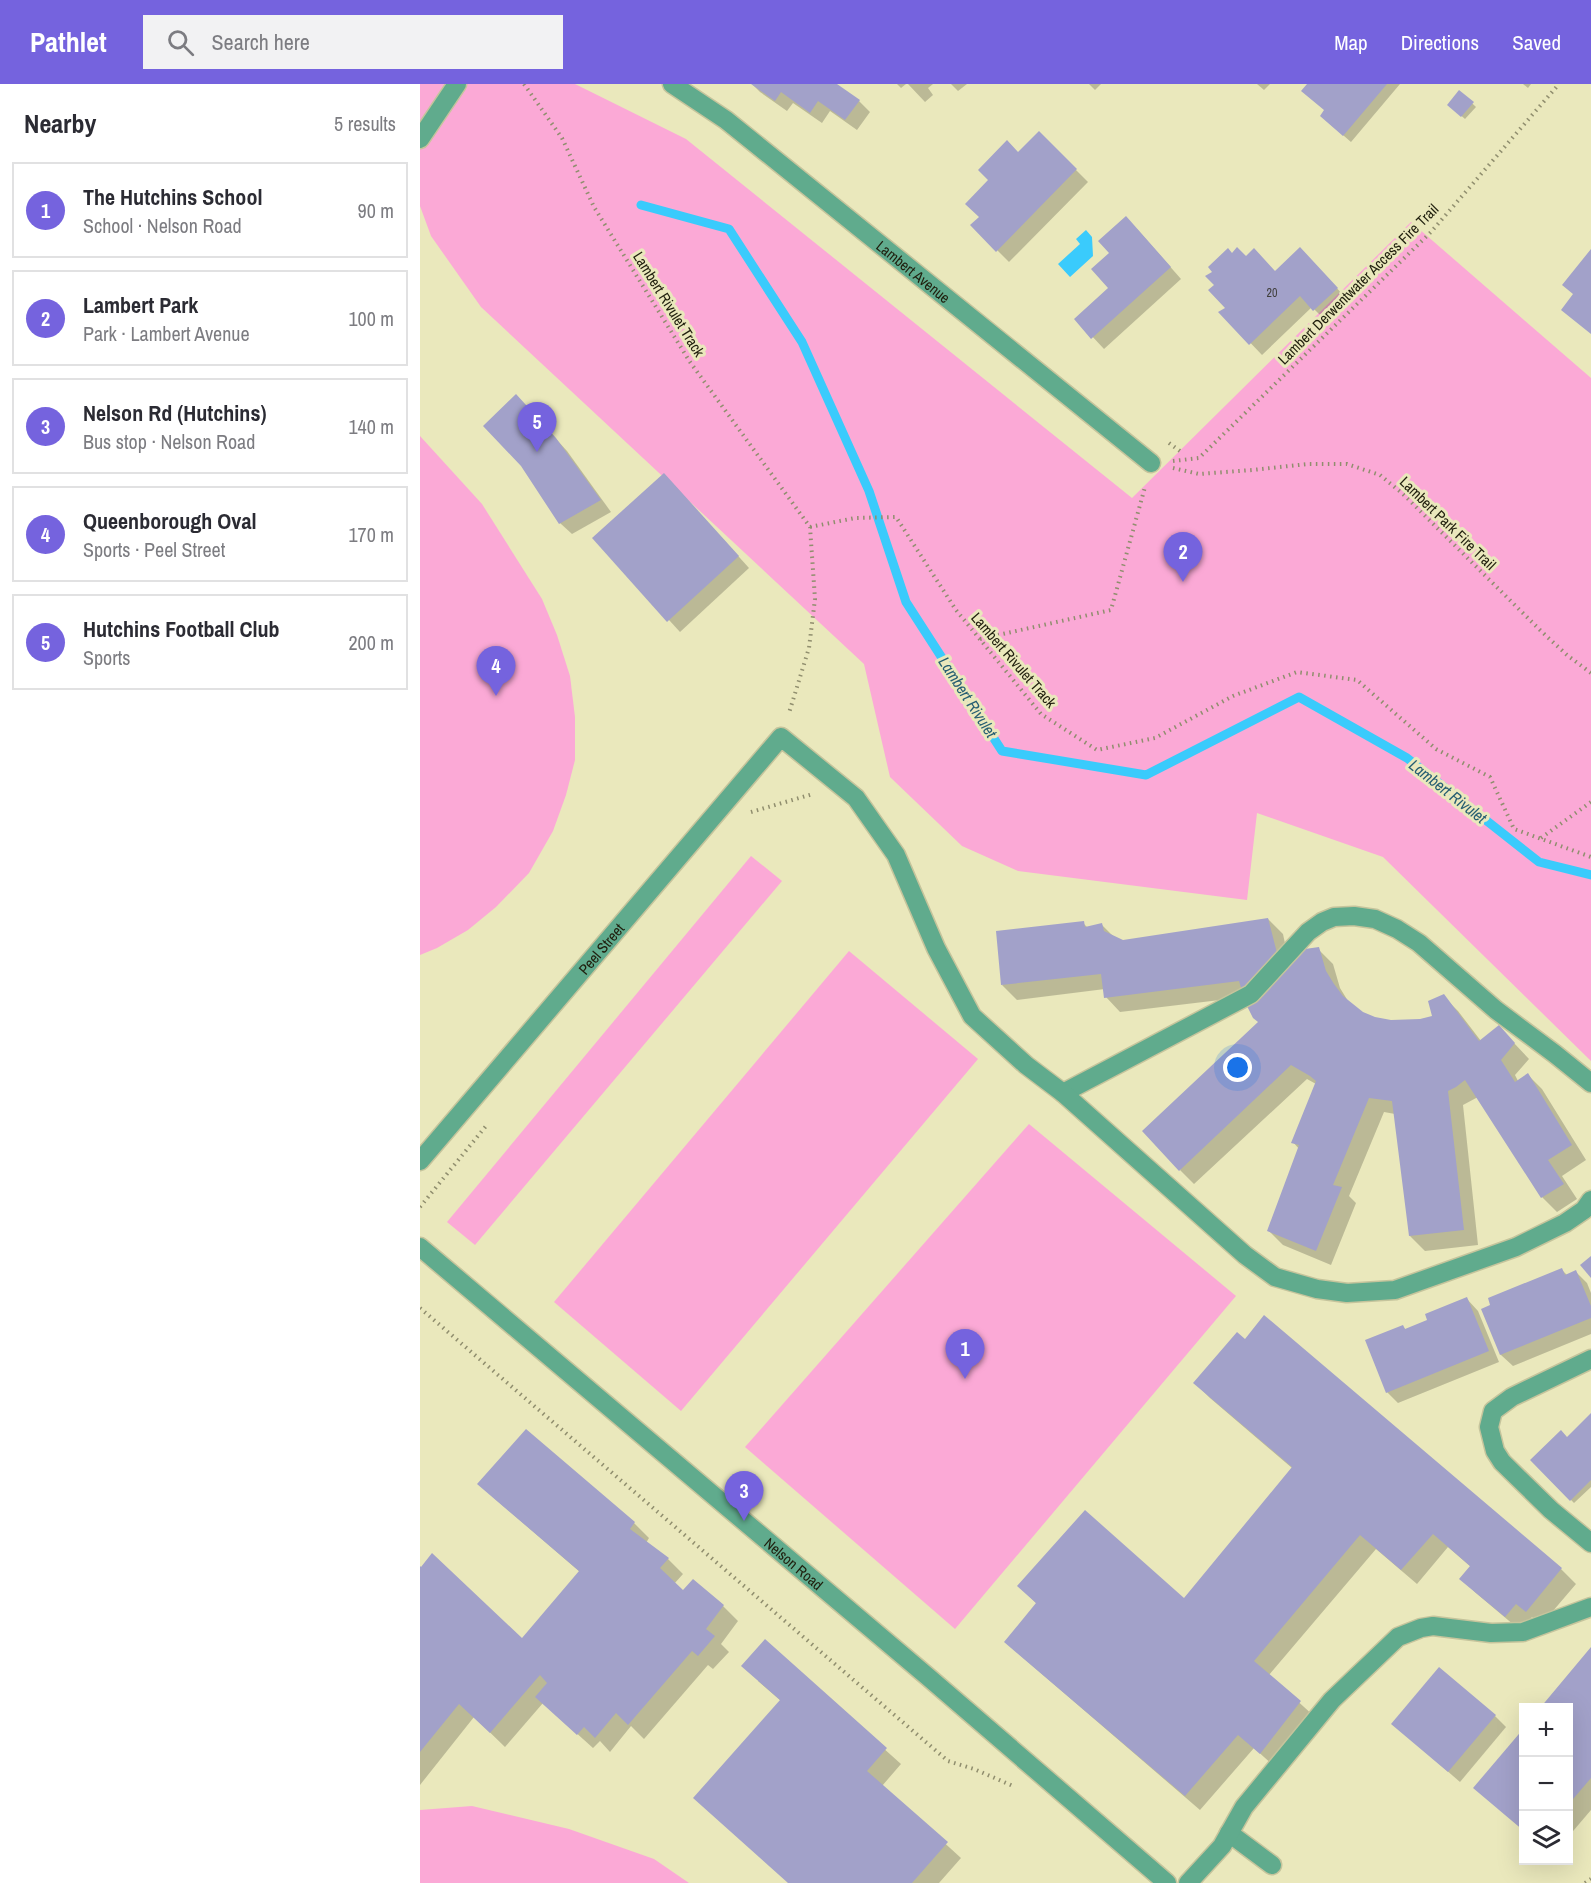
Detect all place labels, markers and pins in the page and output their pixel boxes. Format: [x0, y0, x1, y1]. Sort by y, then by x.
pin: 5 [518, 402, 556, 452]
pin: 2 [1164, 532, 1203, 582]
pin: 4 [476, 646, 516, 696]
pin: 1 [946, 1330, 984, 1379]
pin: 3 [724, 1472, 764, 1521]

